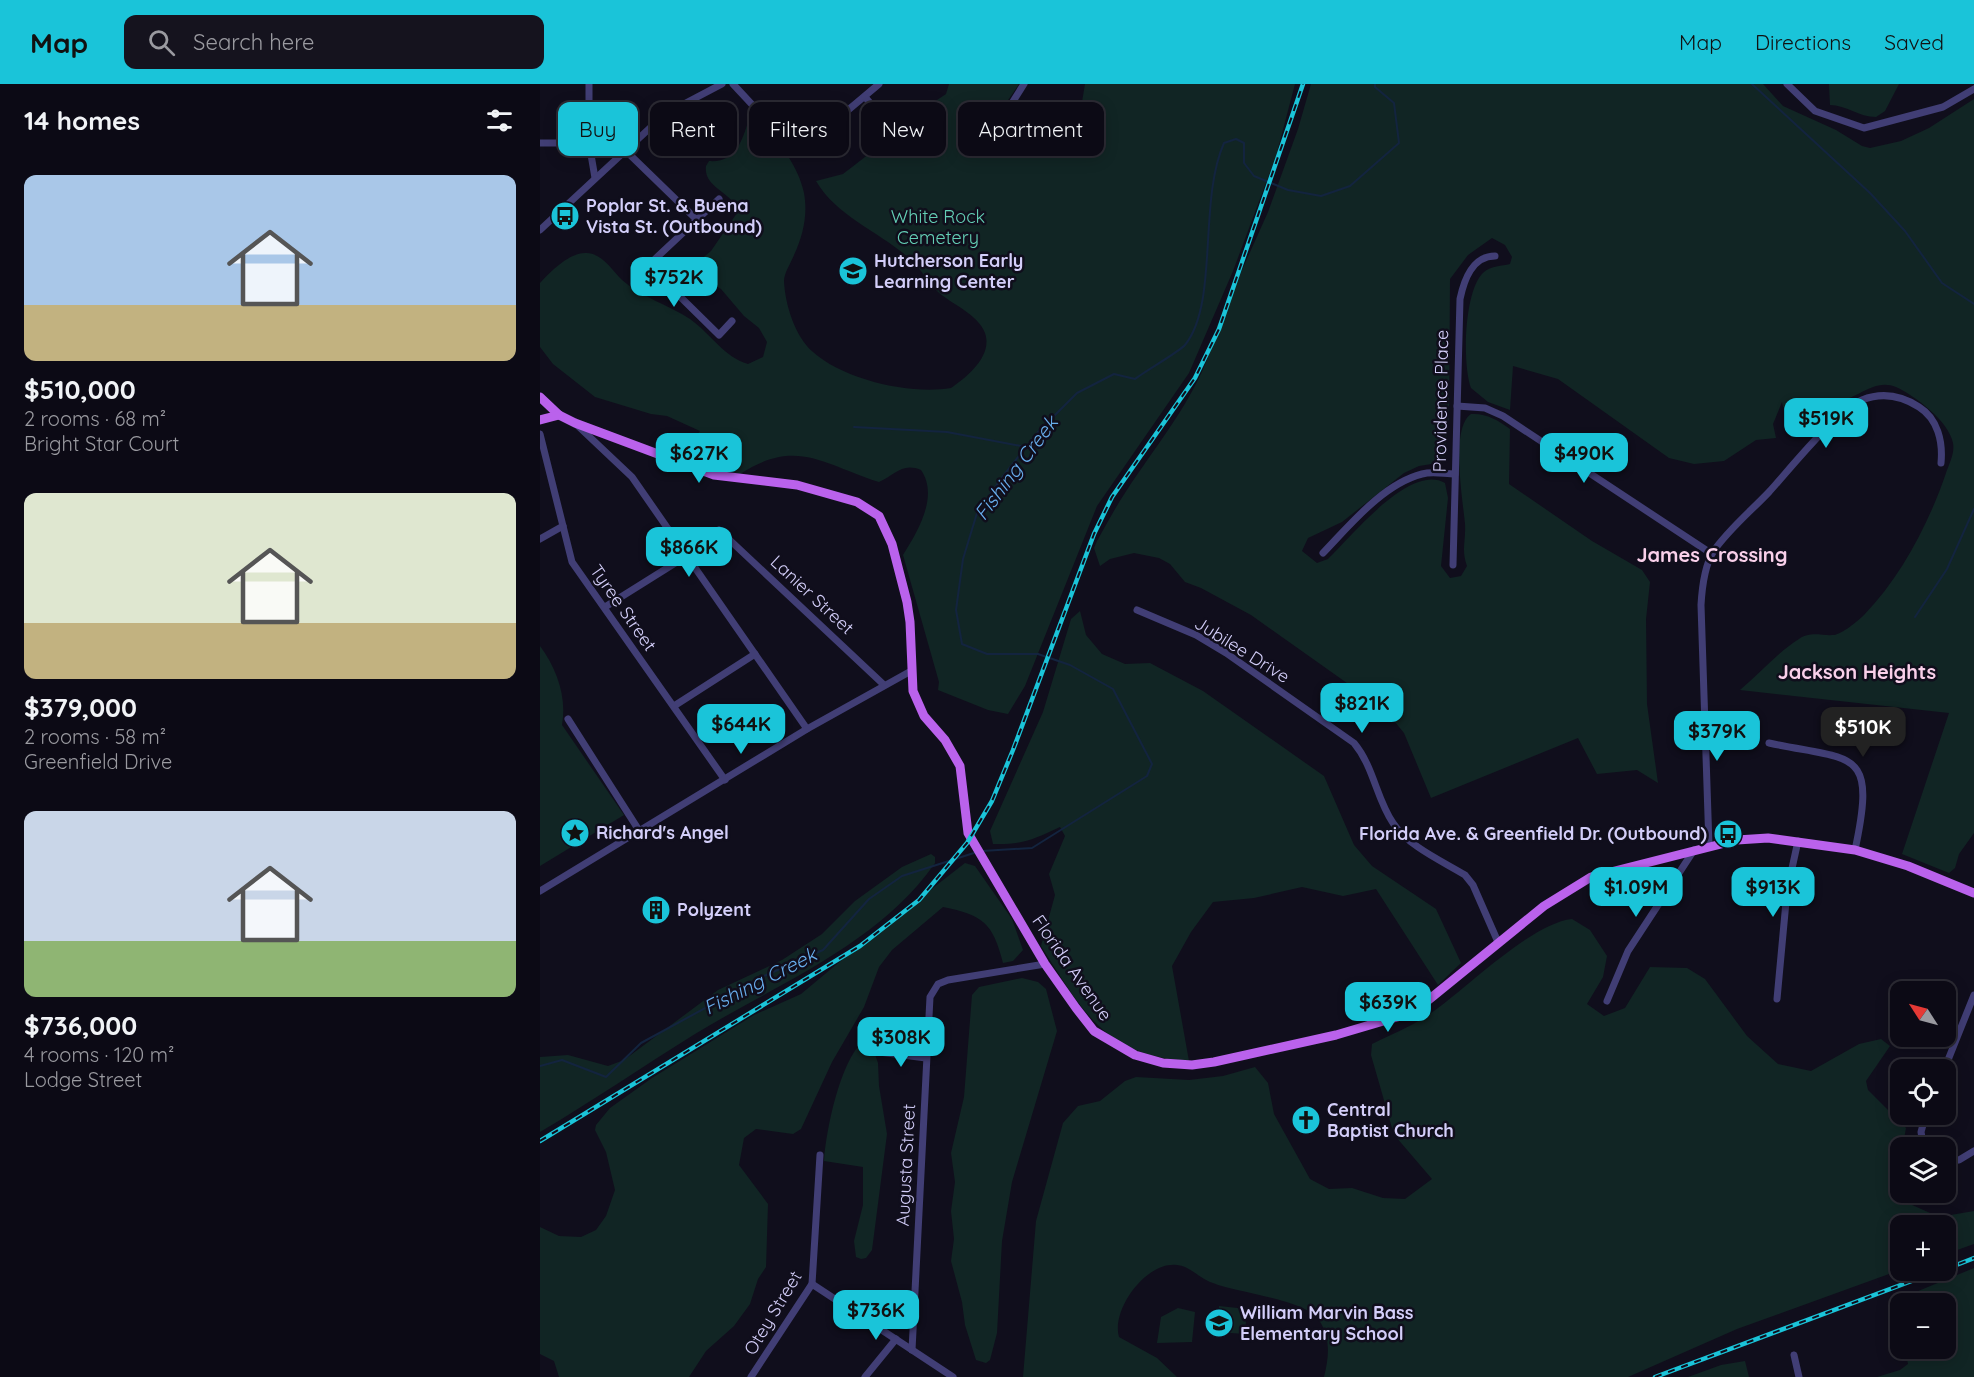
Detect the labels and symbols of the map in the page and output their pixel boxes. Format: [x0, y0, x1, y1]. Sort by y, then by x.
place label: Poplar St. & Buena Vista St. (Outbound) [586, 194, 762, 238]
bus stop icon: Poplar St. & Buena Vista St. (Outbound) [549, 200, 581, 232]
park label: White Rock Cemetery [891, 205, 985, 249]
place label: Hutcherson Early Learning Center [874, 249, 1023, 293]
school or university icon: Hutcherson Early Learning Center [837, 255, 869, 287]
pin: $752K [632, 257, 716, 308]
street label: Providence Place [1428, 330, 1453, 472]
pin: $519K [1784, 398, 1868, 449]
water label: Fishing Creek [968, 409, 1064, 525]
pin: $627K [657, 433, 741, 484]
pin: $490K [1542, 433, 1626, 484]
pin: $866K [647, 527, 731, 578]
district label: James Crossing [1636, 542, 1788, 567]
street label: Lanier Street [766, 550, 859, 639]
street label: Tyree Street [585, 560, 662, 655]
street label: Jubilee Drive [1190, 611, 1294, 688]
district label: Jackson Heights [1778, 659, 1936, 684]
pin: $821K [1320, 683, 1404, 734]
pin: $644K [699, 704, 783, 755]
pin: $510K [1821, 707, 1905, 758]
pin: $379K [1675, 711, 1759, 762]
place icon: Richard's Angel [559, 817, 591, 849]
bus stop icon: Florida Ave. & Greenfield Dr. (Outbound) [1712, 818, 1744, 850]
place label: Richard's Angel [596, 821, 729, 844]
place label: Florida Ave. & Greenfield Dr. (Outbound) [1359, 822, 1707, 845]
pin: $1.09M [1587, 867, 1685, 918]
pin: $913K [1731, 867, 1815, 918]
building icon: Polyzent [640, 894, 672, 926]
place label: Polyzent [677, 898, 751, 921]
street label: Florida Avenue [1027, 910, 1117, 1025]
water label: Fishing Creek [699, 940, 823, 1020]
north arrow [1890, 981, 1956, 1047]
pin: $639K [1346, 982, 1430, 1033]
pin: $308K [859, 1017, 943, 1068]
place label: Central Baptist Church [1327, 1098, 1454, 1142]
street label: Augusta Street [891, 1103, 920, 1227]
church icon: Central Baptist Church [1290, 1104, 1322, 1136]
street label: Otey Street [738, 1266, 807, 1359]
pin: $736K [834, 1290, 918, 1341]
place label: William Marvin Bass Elementary School [1240, 1301, 1414, 1345]
school or university icon: William Marvin Bass Elementary School [1203, 1307, 1235, 1339]

